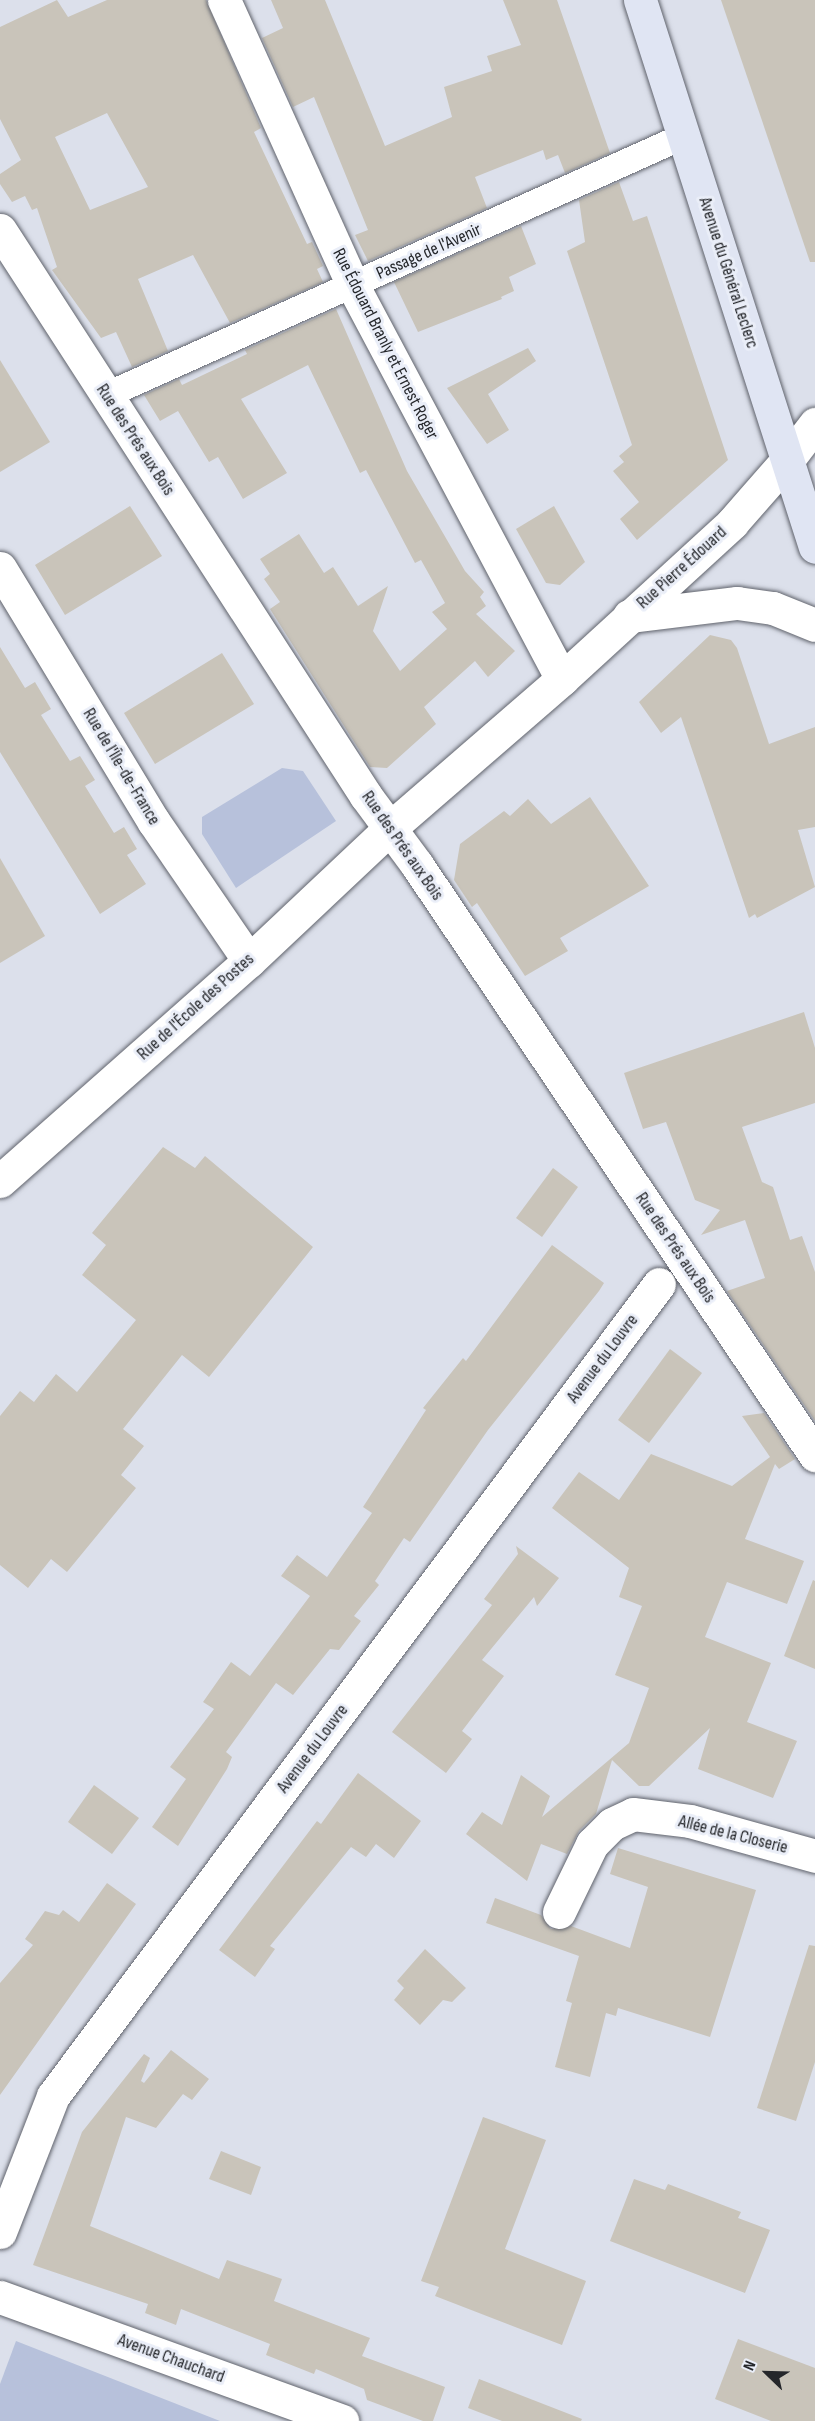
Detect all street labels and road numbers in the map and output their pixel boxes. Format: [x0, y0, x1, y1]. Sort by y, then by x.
street label: Avenue du Général Leclerc [693, 195, 763, 351]
street label: Passage de l'Avenir [373, 219, 485, 285]
street label: Rue Édouard Branly et Ernest Roger [327, 245, 443, 443]
street label: Rue des Prés aux Bois [91, 380, 179, 500]
street label: Rue Pierre Édouard [633, 522, 731, 614]
street label: Rue de l'Île-de-France [78, 705, 164, 829]
street label: Rue des Prés aux Bois [356, 787, 448, 905]
street label: Rue de l'École des Postes [133, 949, 259, 1065]
street label: Rue des Prés aux Bois [630, 1189, 720, 1307]
street label: Avenue du Louvre [563, 1310, 643, 1408]
street label: Avenue du Louvre [273, 1700, 353, 1798]
street label: Allée de la Closerie [676, 1811, 790, 1859]
street label: Avenue Chauchard [115, 2330, 227, 2388]

